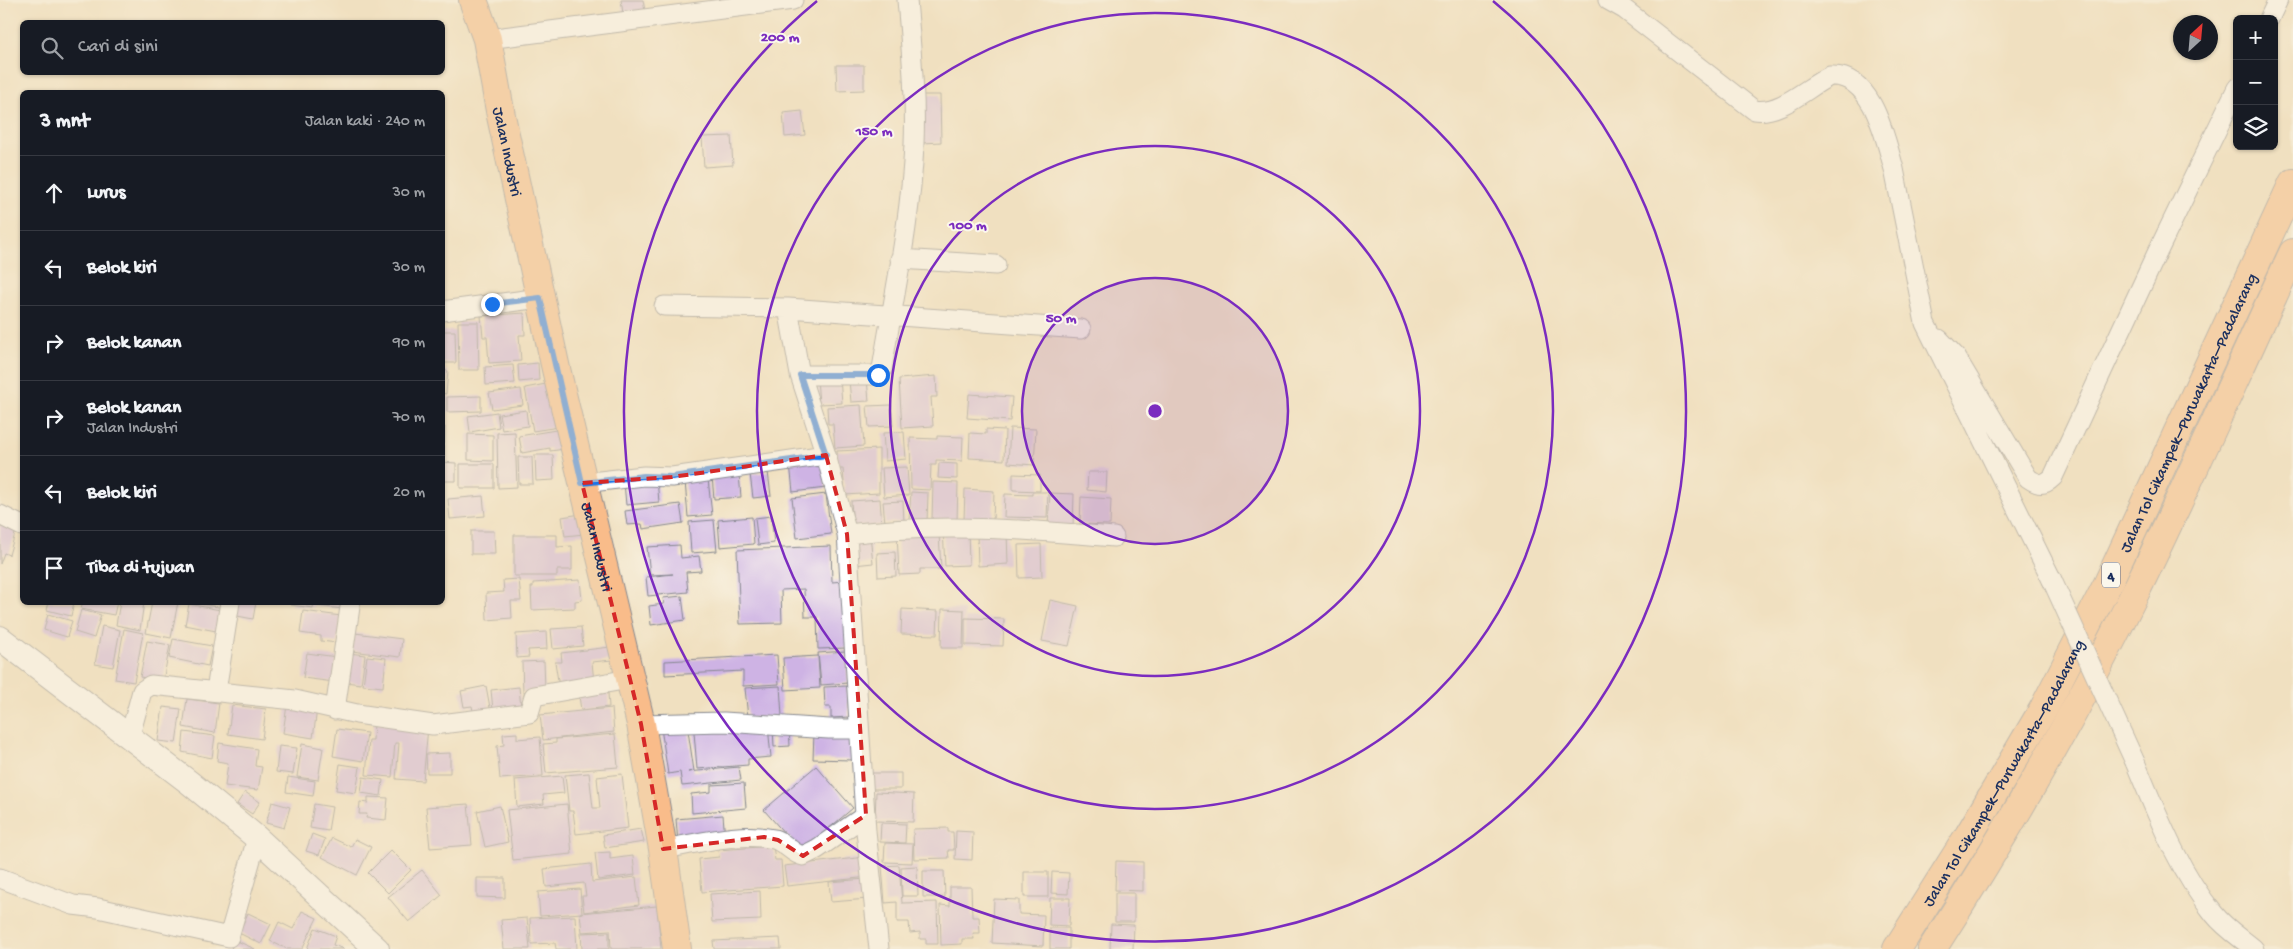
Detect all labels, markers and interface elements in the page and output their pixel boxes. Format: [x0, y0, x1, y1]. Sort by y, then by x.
north arrow [2173, 15, 2218, 60]
map controls [2233, 15, 2278, 150]
button: + [2233, 15, 2278, 60]
search box [20, 20, 445, 75]
text: 200 m [761, 29, 800, 47]
icon: search [38, 34, 66, 62]
text: Cari di sini [78, 36, 158, 59]
button: − [2233, 60, 2278, 105]
button: layers [2233, 105, 2278, 150]
street label: Jalan Industri [487, 106, 524, 199]
text: 3 mnt [40, 110, 89, 135]
text: Jalan kaki · 240 m [305, 113, 425, 132]
text: 150 m [855, 123, 893, 141]
icon: ahead [40, 179, 68, 207]
text: Lurus [87, 182, 126, 205]
text: 30 m [392, 184, 425, 203]
text: 100 m [948, 217, 987, 235]
icon: left [40, 254, 68, 282]
text: Belok kiri [87, 257, 157, 280]
text: 30 m [392, 259, 425, 278]
street label: Jalan Tol Cikampek–Purwakarta–Padalarang [2117, 271, 2263, 556]
route end [481, 293, 504, 316]
text: 50 m [1046, 310, 1077, 328]
icon: right [40, 329, 68, 357]
text: Belok kanan [87, 332, 181, 355]
text: 90 m [393, 334, 425, 353]
route start [867, 364, 890, 387]
text: Belok kanan [87, 397, 181, 420]
centre of rings [1146, 402, 1164, 420]
icon: right [40, 404, 68, 432]
text: 70 m [392, 409, 425, 428]
text: Jalan Industri [87, 420, 178, 439]
icon: left [40, 479, 68, 507]
text: Belok kiri [87, 482, 157, 505]
text: 20 m [393, 484, 425, 503]
street label: Jalan Industri [575, 501, 615, 594]
icon: arrive [40, 554, 68, 582]
text: Tiba di tujuan [87, 557, 194, 580]
road number: 4 [2102, 562, 2120, 588]
street label: Jalan Tol Cikampek–Purwakarta–Padalarang [1920, 637, 2090, 911]

